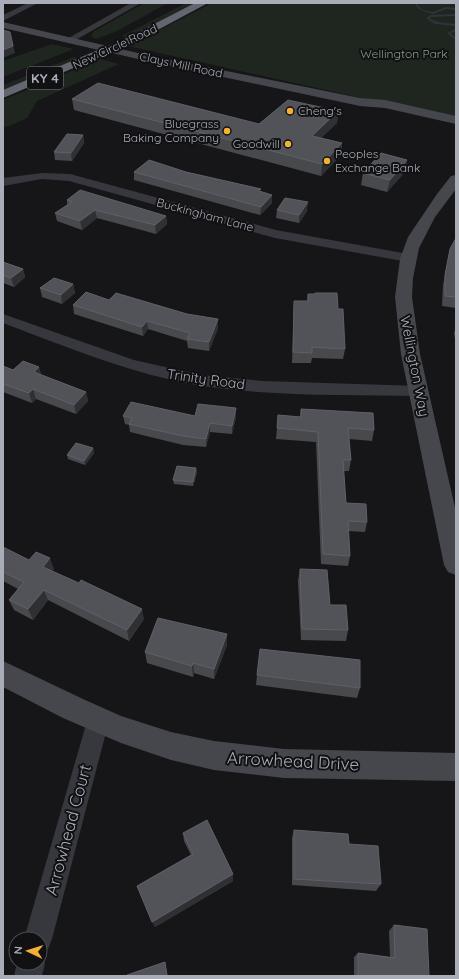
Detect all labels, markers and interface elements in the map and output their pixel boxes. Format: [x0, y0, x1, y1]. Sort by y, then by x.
street label: New Circle Road [70, 20, 159, 73]
park label: Wellington Park [360, 46, 448, 61]
street label: Clays Mill Road [138, 48, 224, 81]
road number: KY 4 [27, 67, 63, 89]
place label: Cheng's [298, 103, 342, 118]
marker: Cheng's [285, 106, 295, 116]
place label: Bluegrass Baking Company [123, 116, 219, 145]
marker: Bluegrass Baking Company [222, 126, 232, 136]
place label: Goodwill [233, 136, 280, 151]
marker: Goodwill [283, 139, 293, 149]
place label: Peoples Exchange Bank [335, 146, 420, 175]
marker: Peoples Exchange Bank [322, 156, 332, 166]
street label: Buckingham Lane [155, 194, 256, 235]
street label: Wellington Way [396, 314, 434, 418]
street label: Trinity Road [166, 365, 246, 393]
street label: Arrowhead Drive [226, 747, 360, 774]
street label: Arrowhead Court [40, 762, 95, 898]
north arrow [8, 931, 48, 971]
text: N [11, 946, 25, 955]

